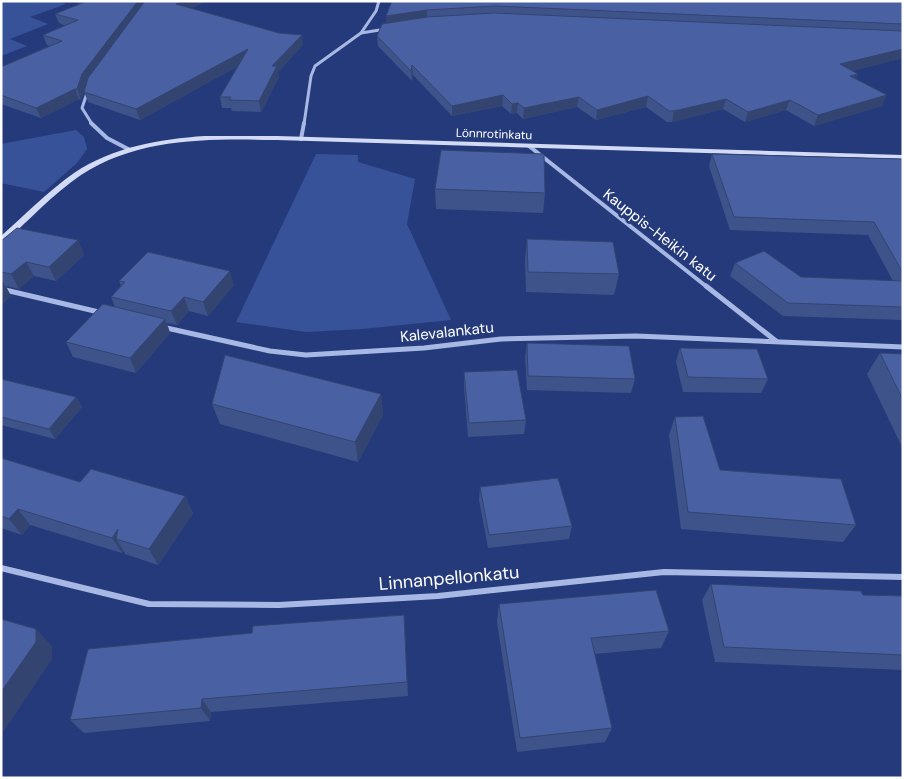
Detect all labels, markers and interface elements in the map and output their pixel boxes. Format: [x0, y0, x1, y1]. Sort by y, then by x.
street label: Lönnrotinkatu [456, 125, 533, 143]
street label: Kauppis-Heikin katu [599, 184, 721, 286]
street label: Kalevalankatu [399, 317, 495, 347]
street label: Linnanpellonkatu [378, 560, 520, 596]

